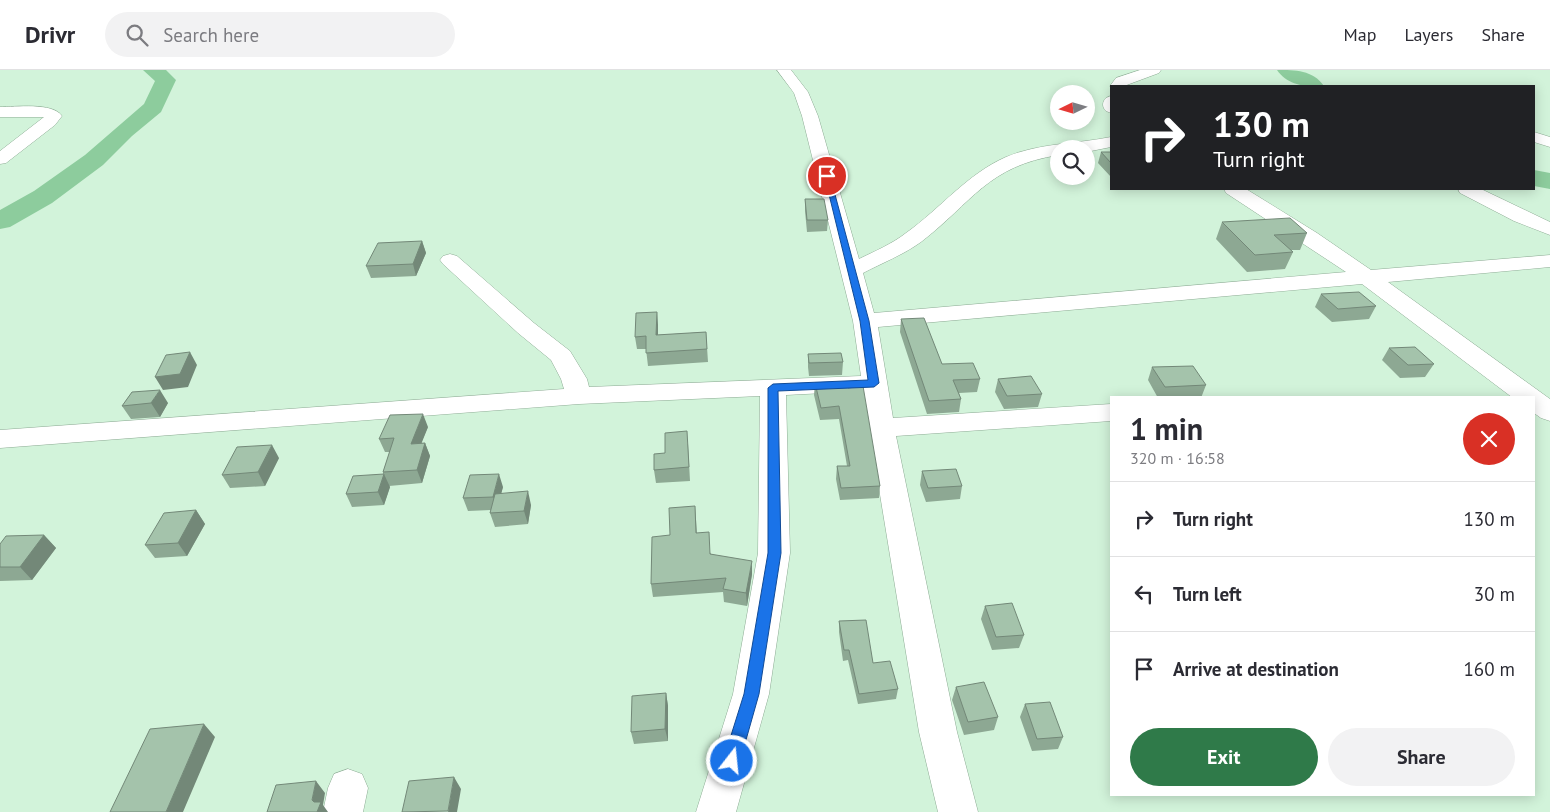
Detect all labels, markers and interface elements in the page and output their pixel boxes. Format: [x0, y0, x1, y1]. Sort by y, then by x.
search box [105, 12, 455, 57]
text: Drivr [25, 19, 75, 50]
icon: search [123, 21, 151, 49]
text: Search here [163, 23, 259, 47]
text: Map [1344, 23, 1376, 46]
text: Layers [1404, 23, 1453, 46]
text: Share [1481, 23, 1525, 46]
north arrow [1050, 85, 1095, 130]
map controls [1050, 85, 1095, 185]
text: 130 m [1213, 101, 1310, 147]
icon: right [1130, 105, 1195, 170]
button: search [1050, 140, 1095, 185]
text: Turn right [1213, 145, 1305, 173]
pin [806, 155, 848, 197]
icon: arrive [813, 162, 841, 190]
text: 1 min [1130, 409, 1203, 448]
button: close [1463, 413, 1515, 465]
text: 320 m · 16:58 [1130, 448, 1225, 468]
icon: right [1130, 505, 1158, 533]
text: Turn right [1173, 507, 1253, 531]
text: 130 m [1463, 507, 1515, 531]
icon: left [1130, 580, 1158, 608]
text: Turn left [1173, 582, 1242, 606]
text: 30 m [1474, 582, 1515, 606]
icon: arrive [1130, 655, 1158, 683]
text: Arrive at destination [1173, 657, 1339, 681]
text: 160 m [1463, 657, 1515, 681]
button: Exit [1130, 728, 1318, 786]
button: Share [1328, 728, 1515, 786]
position arrow [705, 734, 757, 786]

